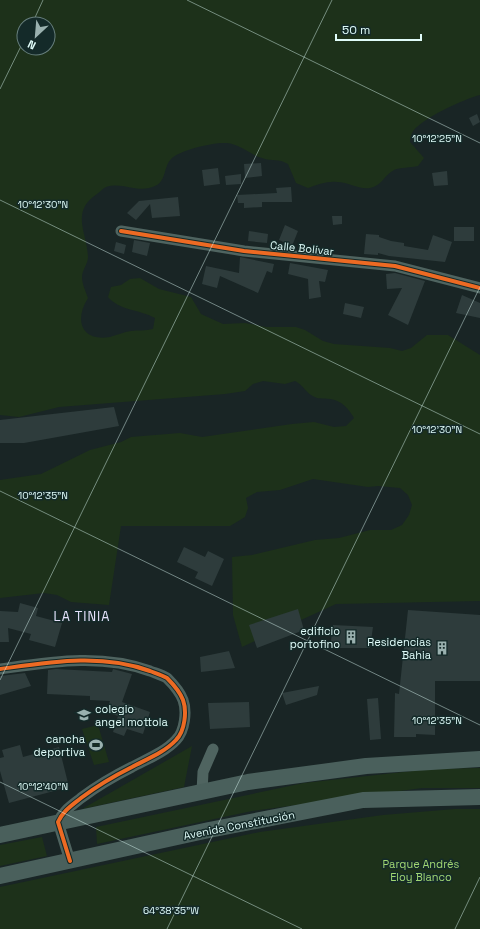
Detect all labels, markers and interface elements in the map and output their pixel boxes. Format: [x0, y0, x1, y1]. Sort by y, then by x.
north arrow [16, 16, 56, 56]
scale bar [336, 16, 421, 42]
text: 50 m [342, 22, 370, 38]
text: N [25, 37, 38, 53]
text: 10°12'25"N [412, 132, 462, 145]
text: 10°12'30"N [18, 198, 68, 211]
street label: Calle Bolívar [270, 238, 334, 258]
text: 10°12'30"N [412, 423, 462, 436]
text: 10°12'35"N [18, 489, 68, 502]
district label: LA TINIA [54, 608, 110, 625]
place label: edificio portofino [290, 624, 340, 651]
building icon: edificio portofino [343, 629, 359, 645]
place label: Residencias Bahia [367, 635, 432, 662]
building icon: Residencias Bahia [434, 640, 450, 656]
place label: colegio angel mottola [95, 702, 169, 729]
school or university icon: colegio angel mottola [76, 707, 92, 723]
text: 10°12'35"N [412, 714, 462, 727]
place label: cancha deportiva [34, 732, 86, 759]
sports icon: cancha deportiva [88, 737, 104, 753]
text: 10°12'40"N [18, 780, 68, 793]
street label: Avenida Constitución [182, 807, 296, 843]
park label: Parque Andrés Eloy Blanco [383, 857, 460, 884]
text: 64°38'35"W [143, 904, 199, 917]

